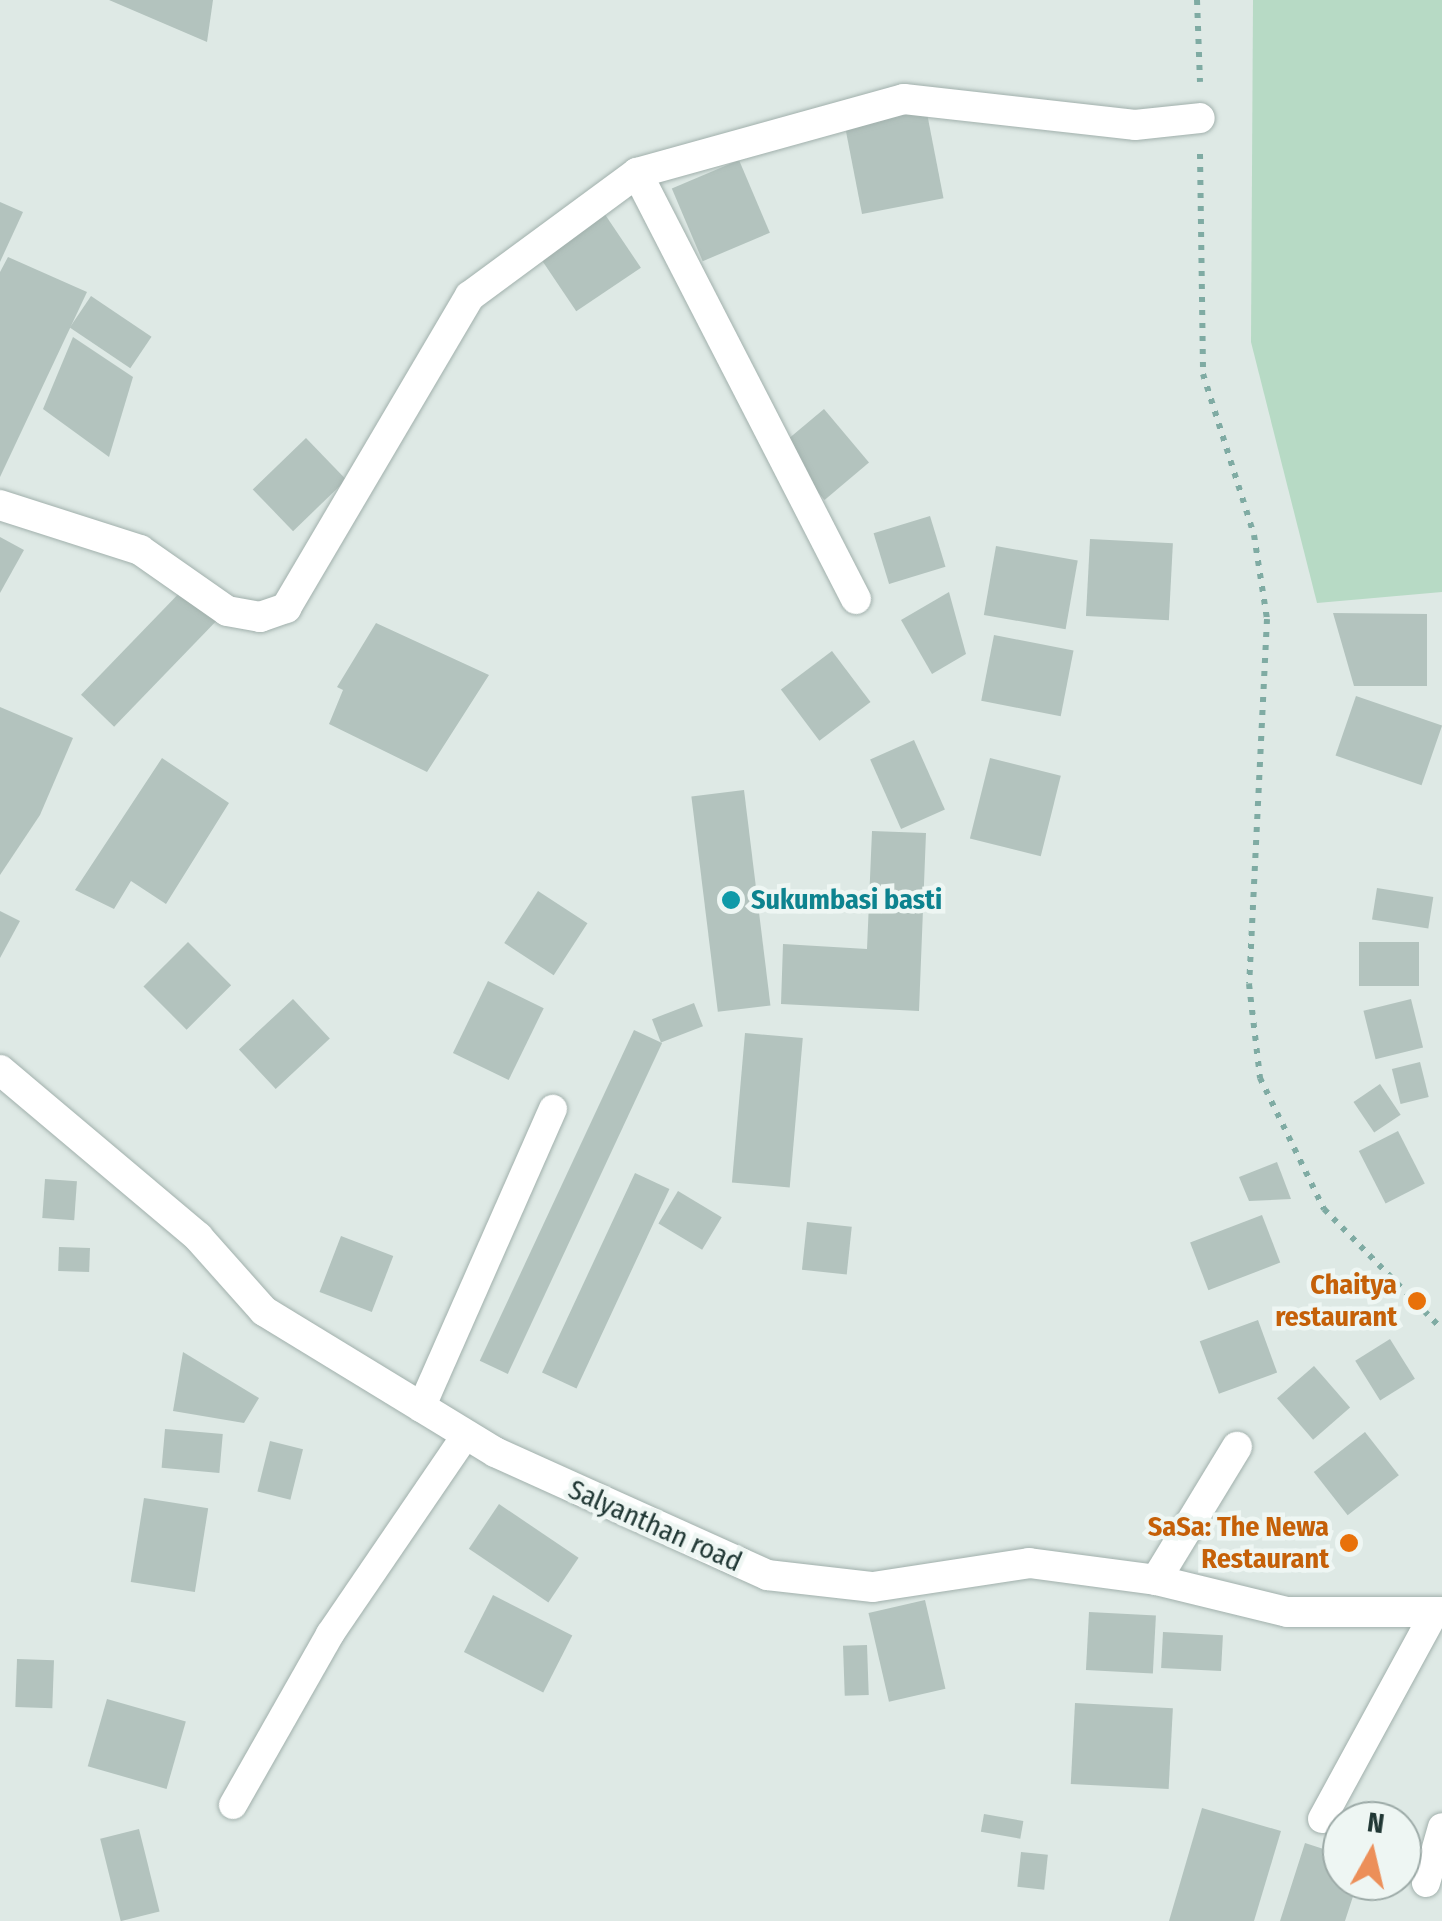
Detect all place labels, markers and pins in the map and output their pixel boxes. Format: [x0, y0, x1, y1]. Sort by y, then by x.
place label: Sukumbasi basti [751, 883, 942, 917]
marker: Sukumbasi basti [720, 889, 742, 911]
place label: Chaitya restaurant [1275, 1268, 1397, 1334]
marker: Chaitya restaurant [1406, 1290, 1428, 1312]
place label: SaSa: The Newa Restaurant [1148, 1510, 1329, 1576]
marker: SaSa: The Newa Restaurant [1338, 1532, 1360, 1554]

